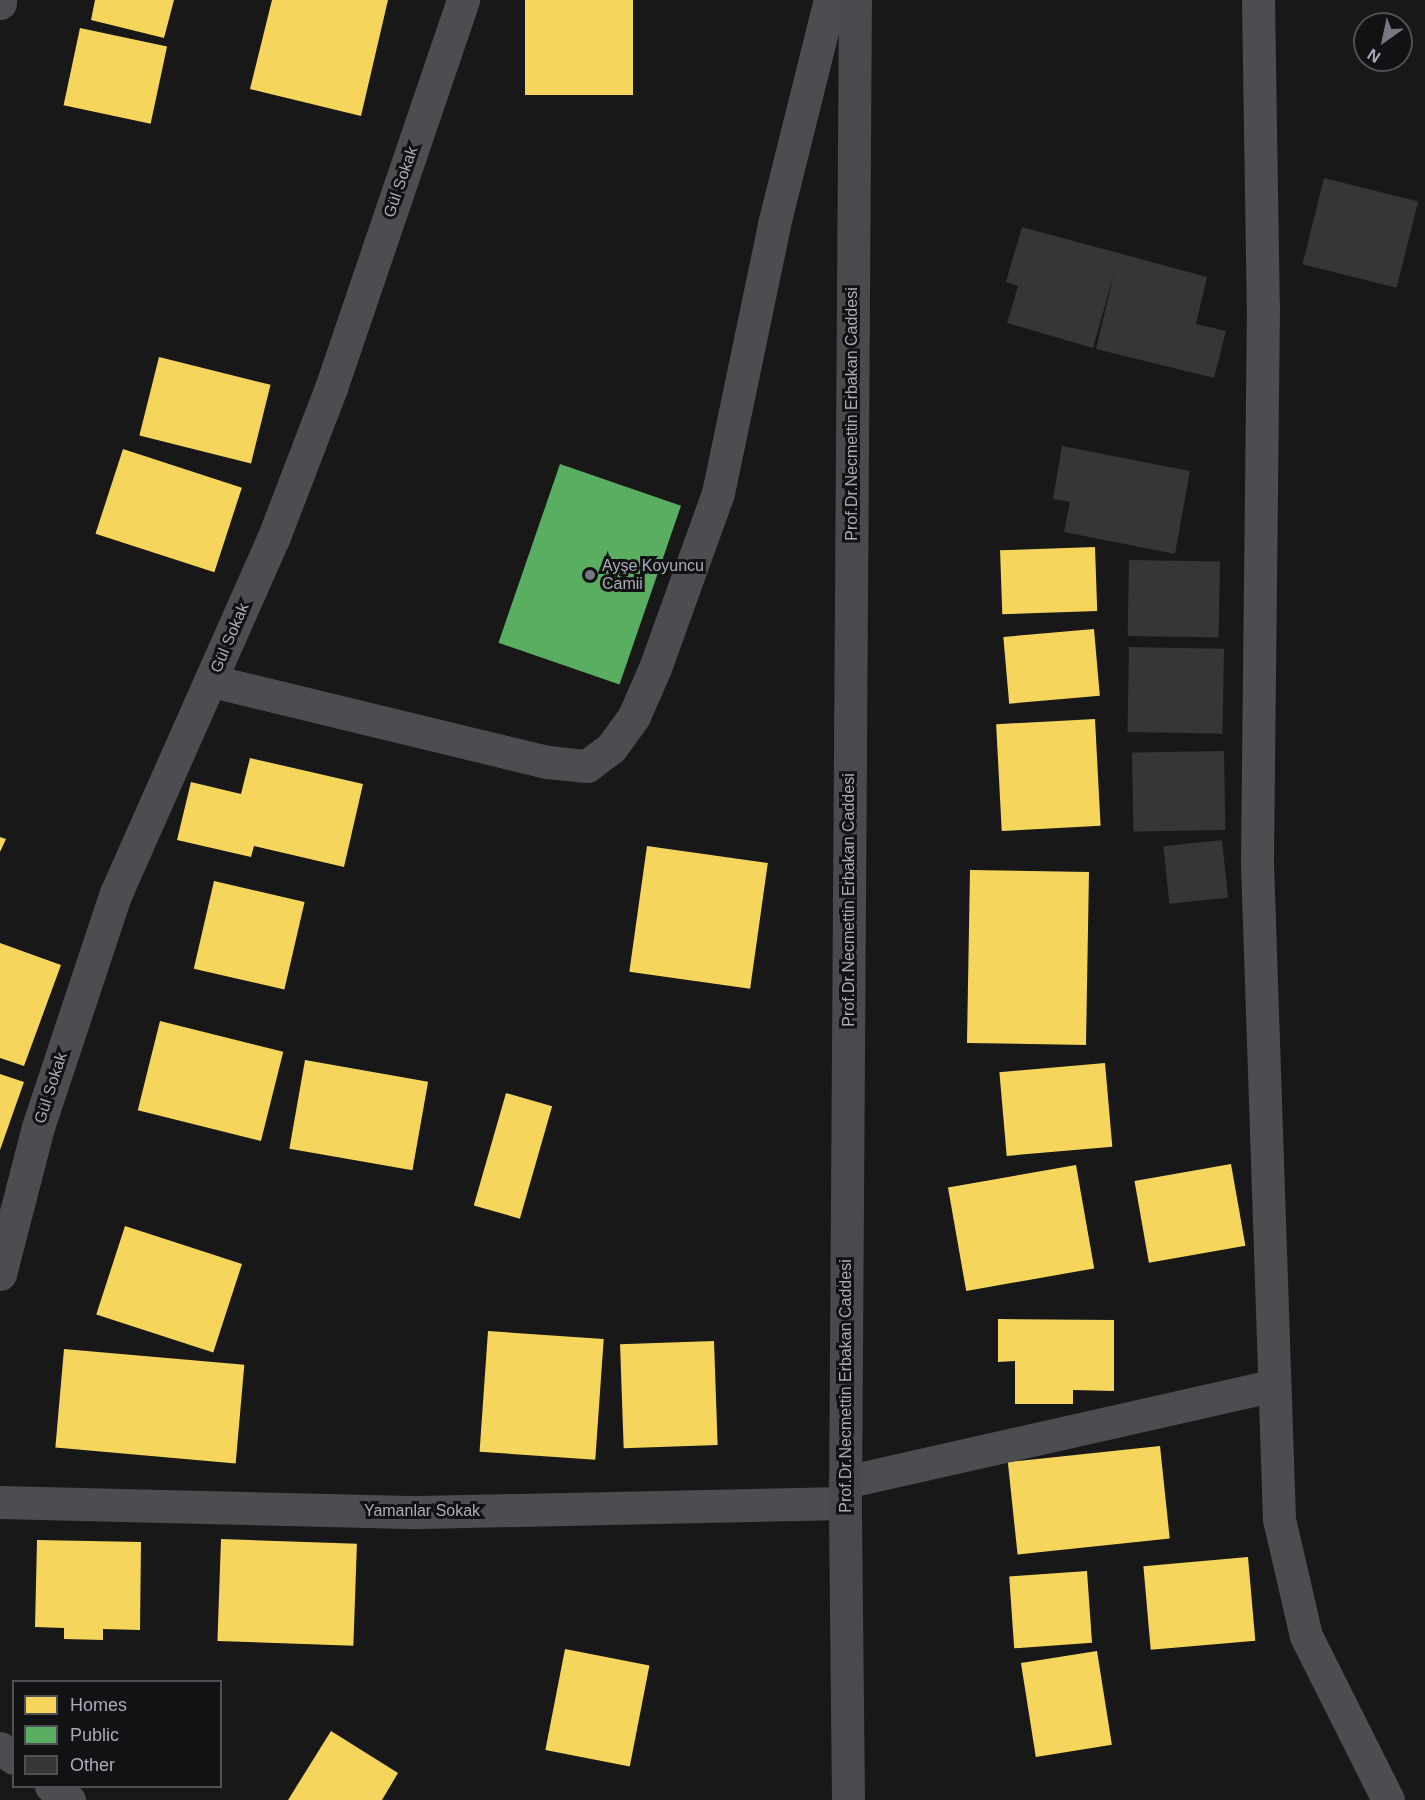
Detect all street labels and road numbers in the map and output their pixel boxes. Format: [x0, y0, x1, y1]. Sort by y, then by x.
street label: Gül Sokak [380, 144, 422, 220]
street label: Prof.Dr.Necmettin Erbakan Caddesi [842, 287, 862, 541]
street label: Gül Sokak [207, 600, 253, 676]
street label: Prof.Dr.Necmettin Erbakan Caddesi [839, 773, 859, 1027]
street label: Gül Sokak [30, 1050, 72, 1126]
street label: Prof.Dr.Necmettin Erbakan Caddesi [836, 1259, 856, 1513]
street label: Yamanlar Sokak [364, 1501, 480, 1521]

